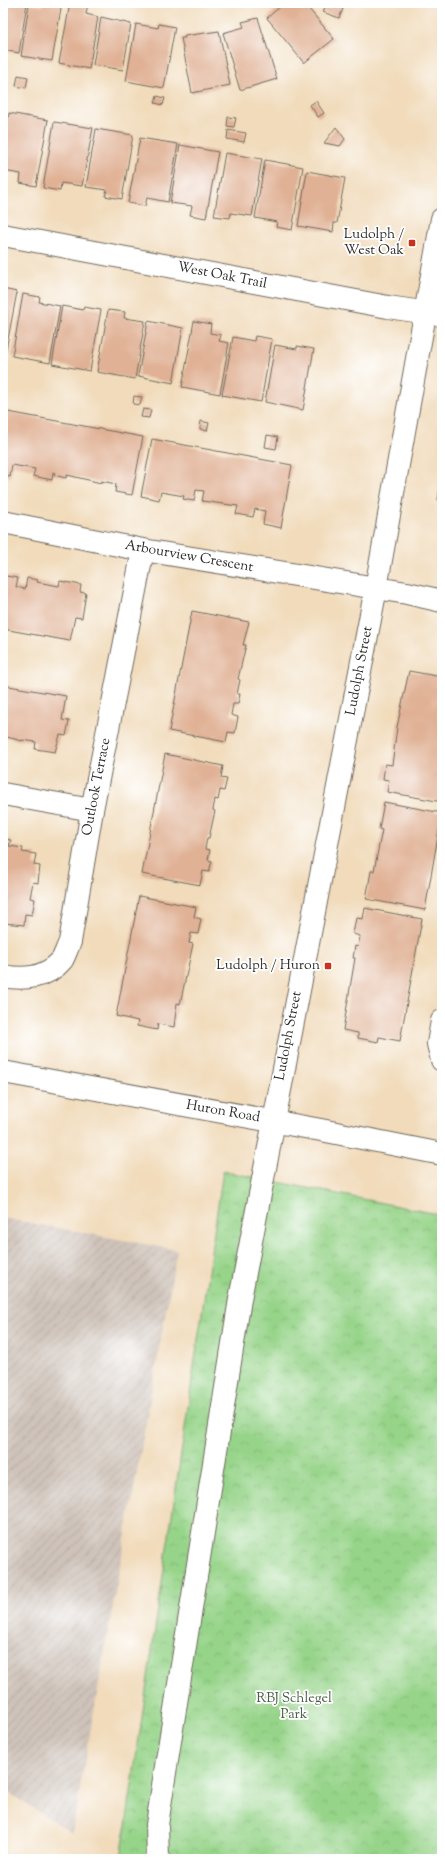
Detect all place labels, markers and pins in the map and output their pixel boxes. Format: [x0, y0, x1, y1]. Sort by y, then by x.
place label: Ludolph / West Oak [344, 225, 404, 261]
marker: Ludolph / West Oak [407, 238, 417, 248]
place label: Ludolph / Huron [216, 956, 320, 976]
marker: Ludolph / Huron [323, 961, 333, 971]

